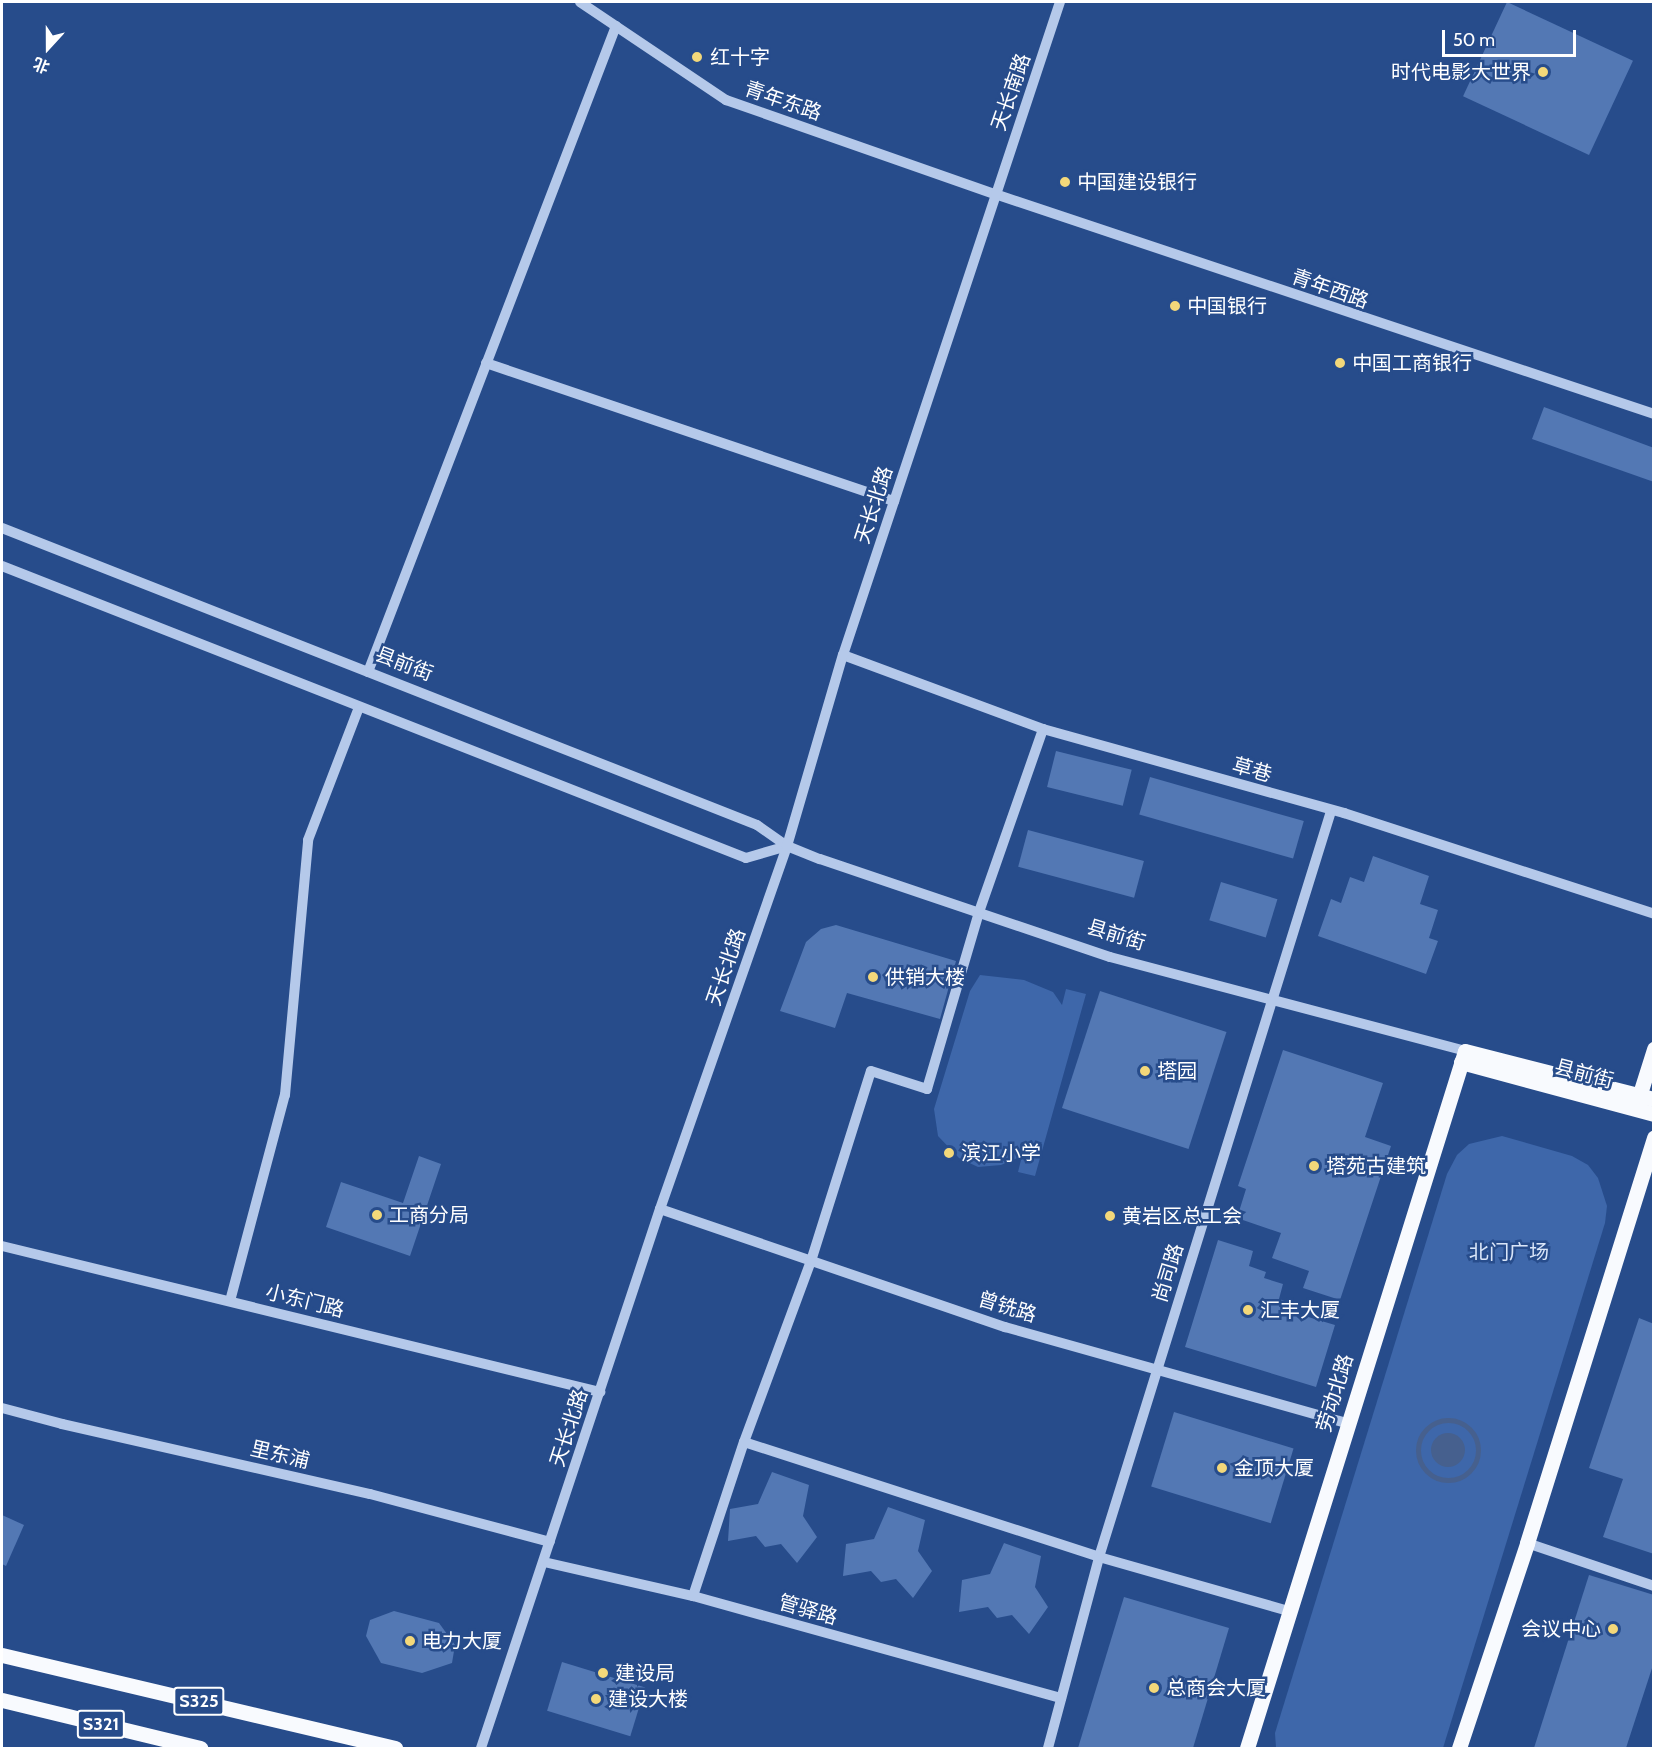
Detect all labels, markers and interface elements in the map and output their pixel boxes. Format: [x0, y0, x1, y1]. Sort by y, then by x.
north arrow [18, 18, 78, 78]
scale bar [1445, 18, 1578, 56]
text: 50 m [1453, 29, 1495, 51]
place label: 红十字 [710, 45, 770, 69]
marker: 红十字 [688, 48, 706, 66]
street label: 天长南路 [987, 50, 1035, 134]
text: 北 [30, 54, 52, 77]
place label: 时代电影大世界 [1391, 60, 1531, 84]
marker: 时代电影大世界 [1536, 65, 1550, 79]
street label: 青年东路 [741, 77, 825, 125]
place label: 中国建设银行 [1077, 170, 1197, 194]
marker: 中国建设银行 [1058, 175, 1072, 189]
street label: 青年西路 [1288, 265, 1372, 313]
place label: 中国银行 [1187, 294, 1267, 318]
marker: 中国银行 [1168, 299, 1182, 313]
place label: 中国工商银行 [1352, 351, 1472, 375]
marker: 中国工商银行 [1333, 356, 1347, 370]
street label: 天长北路 [850, 463, 898, 547]
street label: 县前街 [372, 642, 436, 686]
street label: 草巷 [1229, 753, 1275, 787]
street label: 县前街 [1084, 915, 1148, 955]
street label: 天长北路 [702, 925, 750, 1009]
place label: 供销大楼 [885, 965, 965, 989]
marker: 供销大楼 [866, 970, 880, 984]
street label: 县前街 [1552, 1055, 1616, 1093]
place label: 塔园 [1157, 1059, 1197, 1083]
marker: 塔园 [1138, 1064, 1152, 1078]
place label: 滨江小学 [961, 1141, 1041, 1165]
marker: 滨江小学 [942, 1146, 956, 1160]
place label: 塔苑古建筑 [1326, 1154, 1426, 1178]
marker: 塔苑古建筑 [1307, 1159, 1321, 1173]
place label: 工商分局 [389, 1203, 469, 1227]
place label: 黄岩区总工会 [1122, 1204, 1242, 1228]
marker: 工商分局 [370, 1208, 384, 1222]
marker: 黄岩区总工会 [1103, 1209, 1117, 1223]
park label: 北门广场 [1469, 1240, 1549, 1264]
street label: 尚司路 [1148, 1241, 1188, 1305]
street label: 小东门路 [263, 1280, 347, 1322]
street label: 曾铣路 [975, 1287, 1039, 1327]
place label: 汇丰大厦 [1260, 1298, 1340, 1322]
marker: 汇丰大厦 [1241, 1303, 1255, 1317]
street label: 劳动北路 [1312, 1351, 1358, 1435]
street label: 天长北路 [545, 1386, 593, 1470]
street label: 里东浦 [248, 1437, 312, 1473]
place label: 金顶大厦 [1234, 1456, 1314, 1480]
marker: 金顶大厦 [1215, 1461, 1229, 1475]
street label: 管驿路 [776, 1590, 840, 1630]
place label: 会议中心 [1521, 1617, 1601, 1641]
marker: 会议中心 [1606, 1622, 1620, 1636]
place label: 电力大厦 [422, 1629, 502, 1653]
marker: 电力大厦 [403, 1634, 417, 1648]
place label: 建设局 [615, 1661, 675, 1685]
marker: 建设局 [596, 1666, 610, 1680]
place label: 总商会大厦 [1166, 1676, 1266, 1700]
marker: 总商会大厦 [1147, 1681, 1161, 1695]
road number: S325 [172, 1686, 226, 1716]
place label: 建设大楼 [608, 1687, 688, 1711]
marker: 建设大楼 [589, 1692, 603, 1706]
road number: S321 [76, 1709, 126, 1739]

